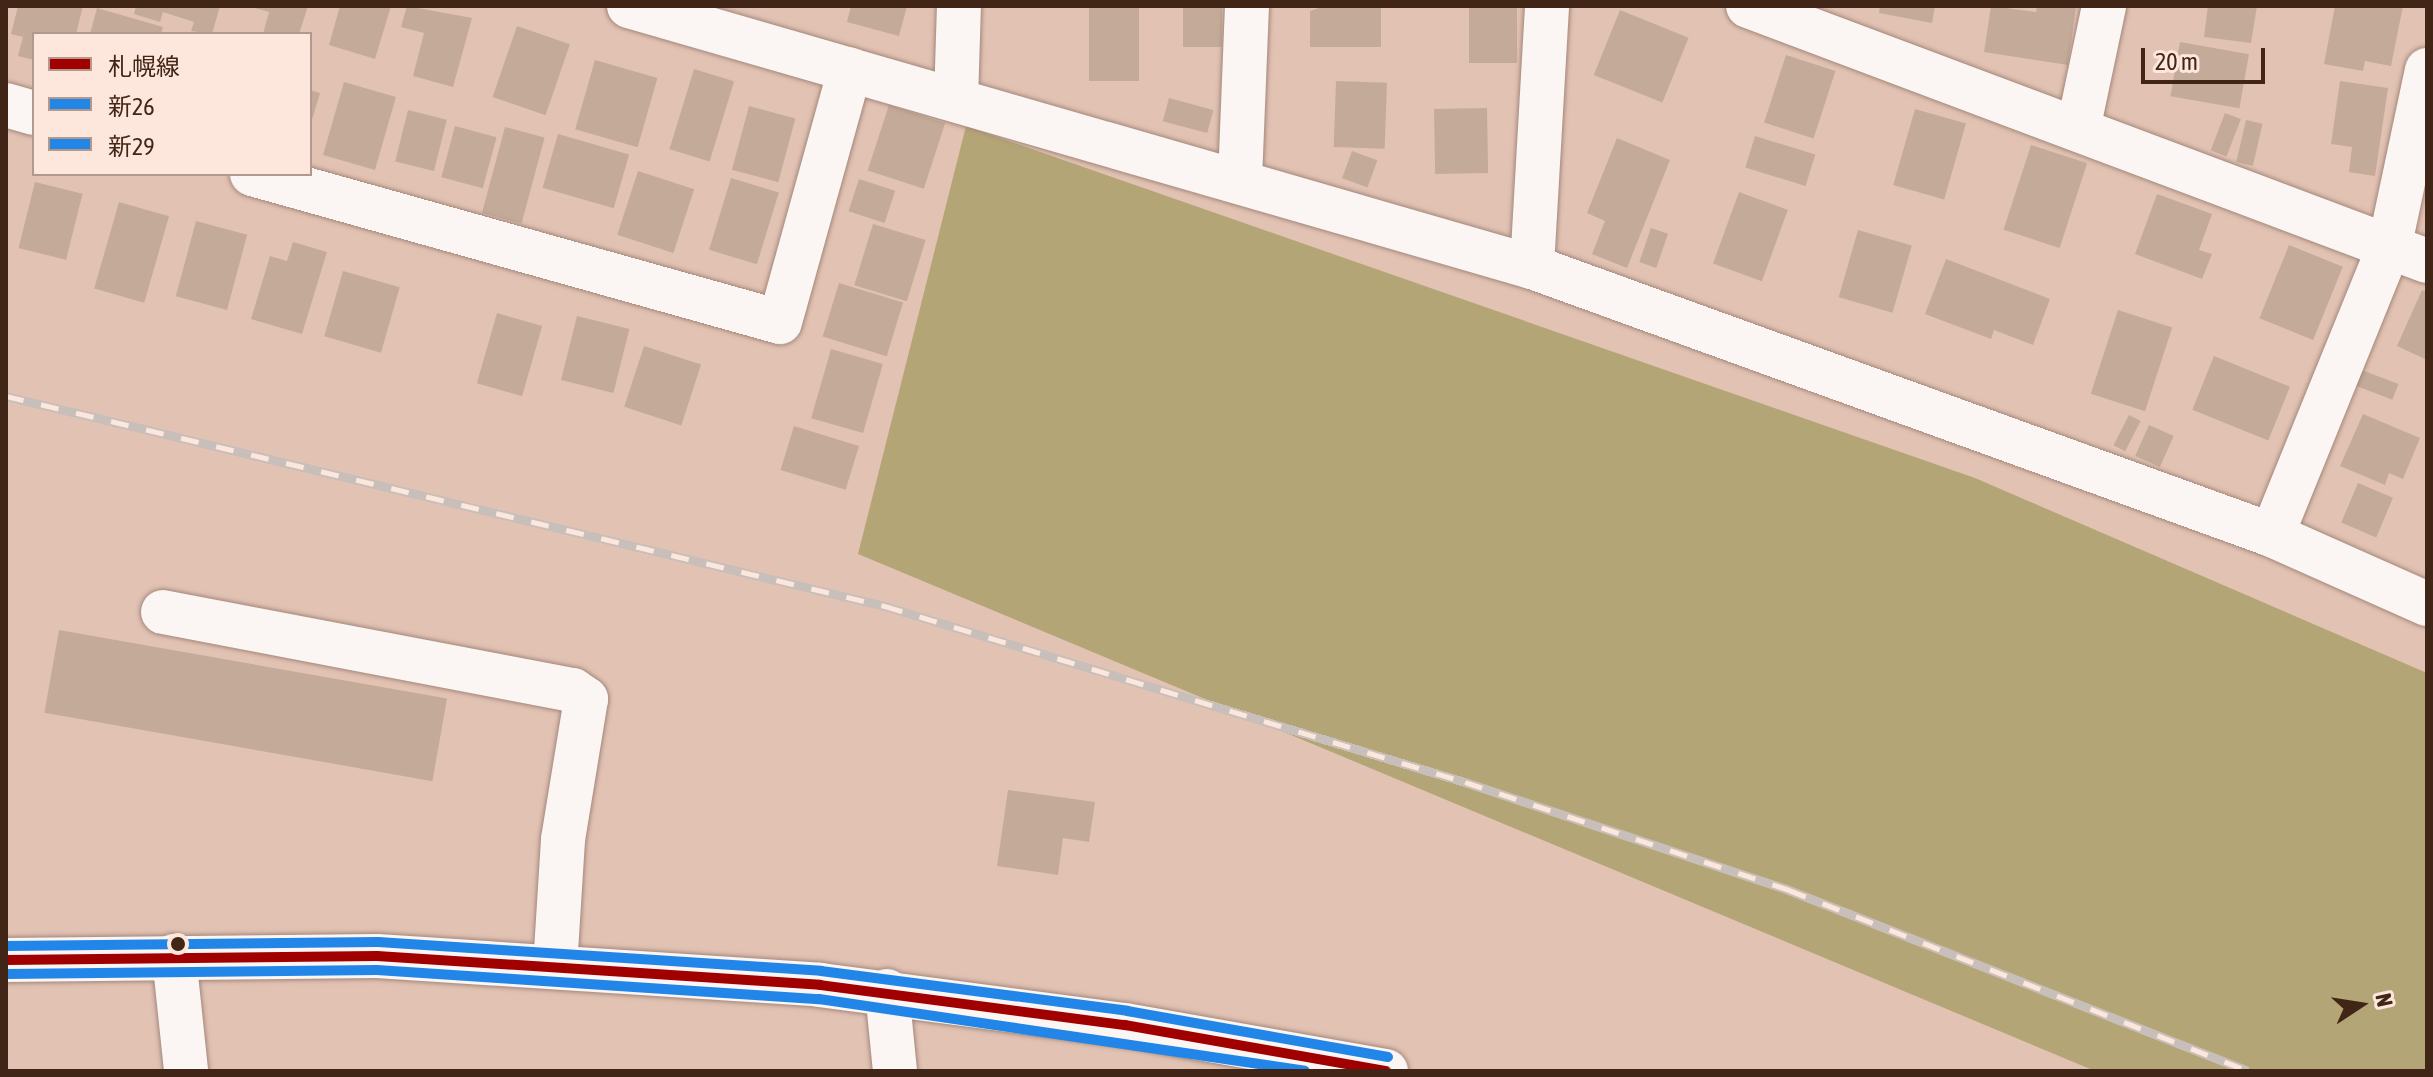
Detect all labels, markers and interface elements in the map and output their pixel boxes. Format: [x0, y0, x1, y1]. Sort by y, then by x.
legend [32, 32, 312, 176]
scale bar [2145, 32, 2269, 82]
text: 20 m [2155, 48, 2198, 75]
text: 札幌線 [108, 53, 180, 80]
text: 新26 [108, 93, 155, 120]
text: 新29 [108, 133, 155, 160]
unlabelled marker [170, 936, 186, 952]
north arrow [2321, 965, 2401, 1045]
text: N [2370, 991, 2399, 1009]

